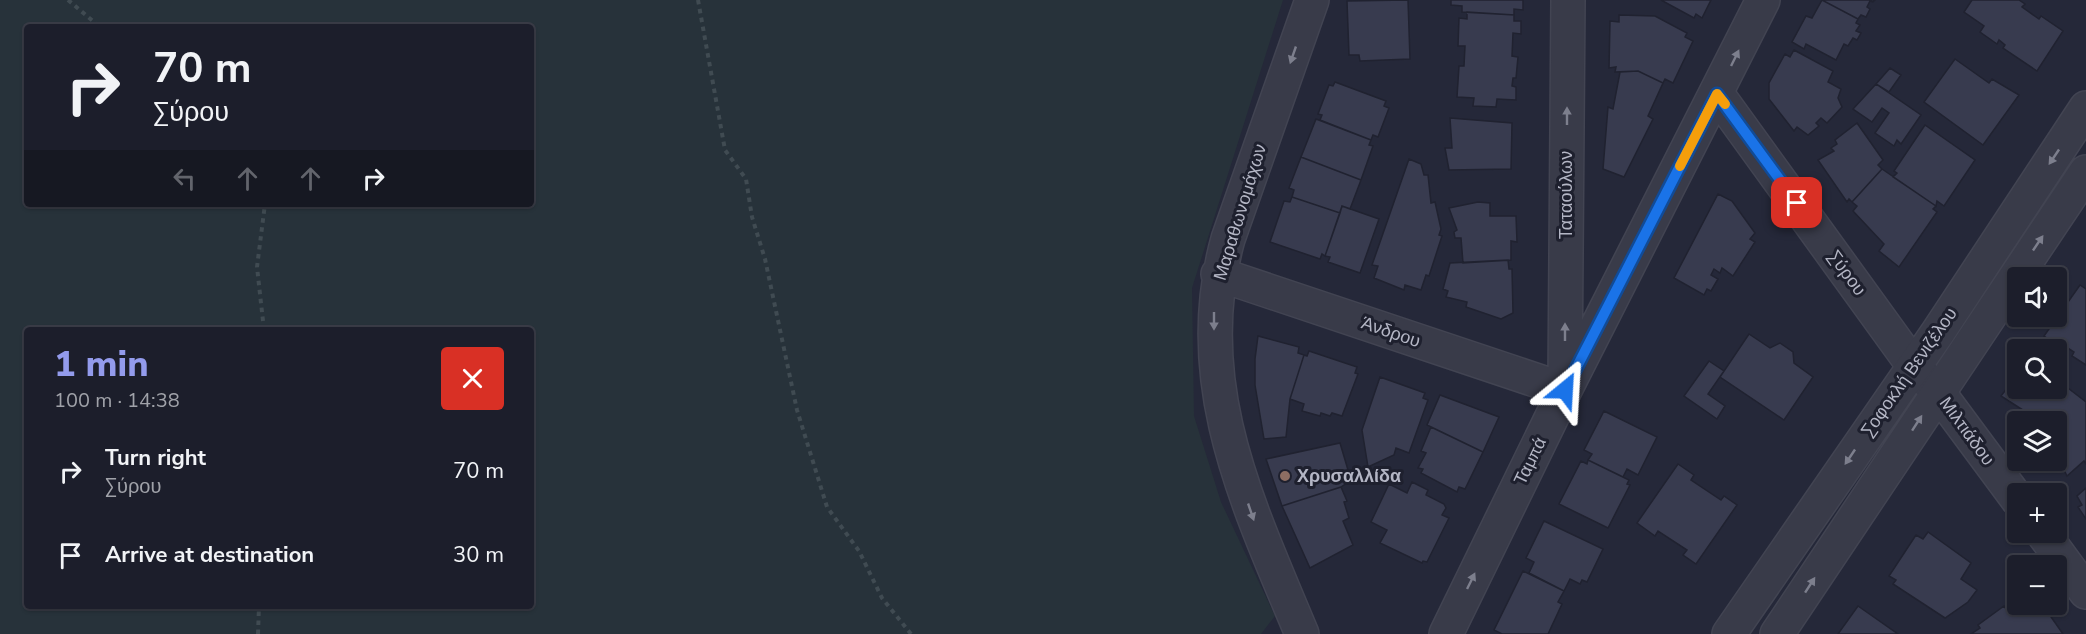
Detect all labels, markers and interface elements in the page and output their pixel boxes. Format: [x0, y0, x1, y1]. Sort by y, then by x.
text: 70 m [153, 40, 252, 97]
one-way arrow [1287, 46, 1297, 64]
icon: right [54, 48, 132, 126]
one-way arrow [1730, 49, 1739, 66]
text: Σύρου [153, 94, 229, 131]
one-way arrow [1562, 106, 1572, 125]
street label: Μαραθωνομάχων [1208, 141, 1272, 283]
one-way arrow [2048, 149, 2059, 165]
street label: Ταταούλων [1554, 151, 1578, 239]
icon: left [168, 162, 201, 195]
icon: ahead [231, 162, 264, 195]
icon: ahead [294, 162, 327, 195]
icon: right [357, 162, 390, 195]
pin [1771, 177, 1822, 228]
icon: arrive [1780, 186, 1813, 219]
one-way arrow [2032, 236, 2044, 252]
street label: Σύρου [1822, 245, 1872, 301]
map controls [2007, 267, 2067, 615]
button: sound [2007, 267, 2067, 327]
street label: Σοφοκλή Βενιζέλου [1855, 303, 1963, 441]
street label: Άνδρου [1358, 311, 1424, 353]
one-way arrow [1209, 312, 1219, 331]
one-way arrow [1560, 322, 1570, 341]
button: search [2007, 339, 2067, 399]
text: 1 min [54, 340, 149, 389]
button: close [441, 347, 504, 410]
position arrow [1533, 358, 1597, 422]
text: 100 m · 14:38 [54, 387, 180, 414]
street label: Μιλτιάδου [1934, 392, 2000, 470]
button: layers [2007, 411, 2067, 471]
one-way arrow [1912, 415, 1923, 431]
street label: Ταμπά [1508, 433, 1552, 489]
text: Turn right [105, 443, 206, 473]
one-way arrow [1844, 449, 1856, 465]
icon: right [54, 455, 87, 488]
text: 70 m [453, 456, 504, 486]
place label: Χρυσαλλίδα [1297, 464, 1401, 488]
marker: Χρυσαλλίδα [1278, 469, 1292, 483]
text: Σύρου [105, 473, 161, 500]
button: + [2007, 483, 2067, 543]
one-way arrow [1247, 503, 1257, 521]
icon: arrive [54, 539, 87, 572]
text: Arrive at destination [105, 540, 314, 570]
text: 30 m [453, 540, 504, 570]
button: − [2007, 555, 2067, 615]
one-way arrow [1467, 573, 1476, 590]
one-way arrow [1804, 577, 1815, 593]

